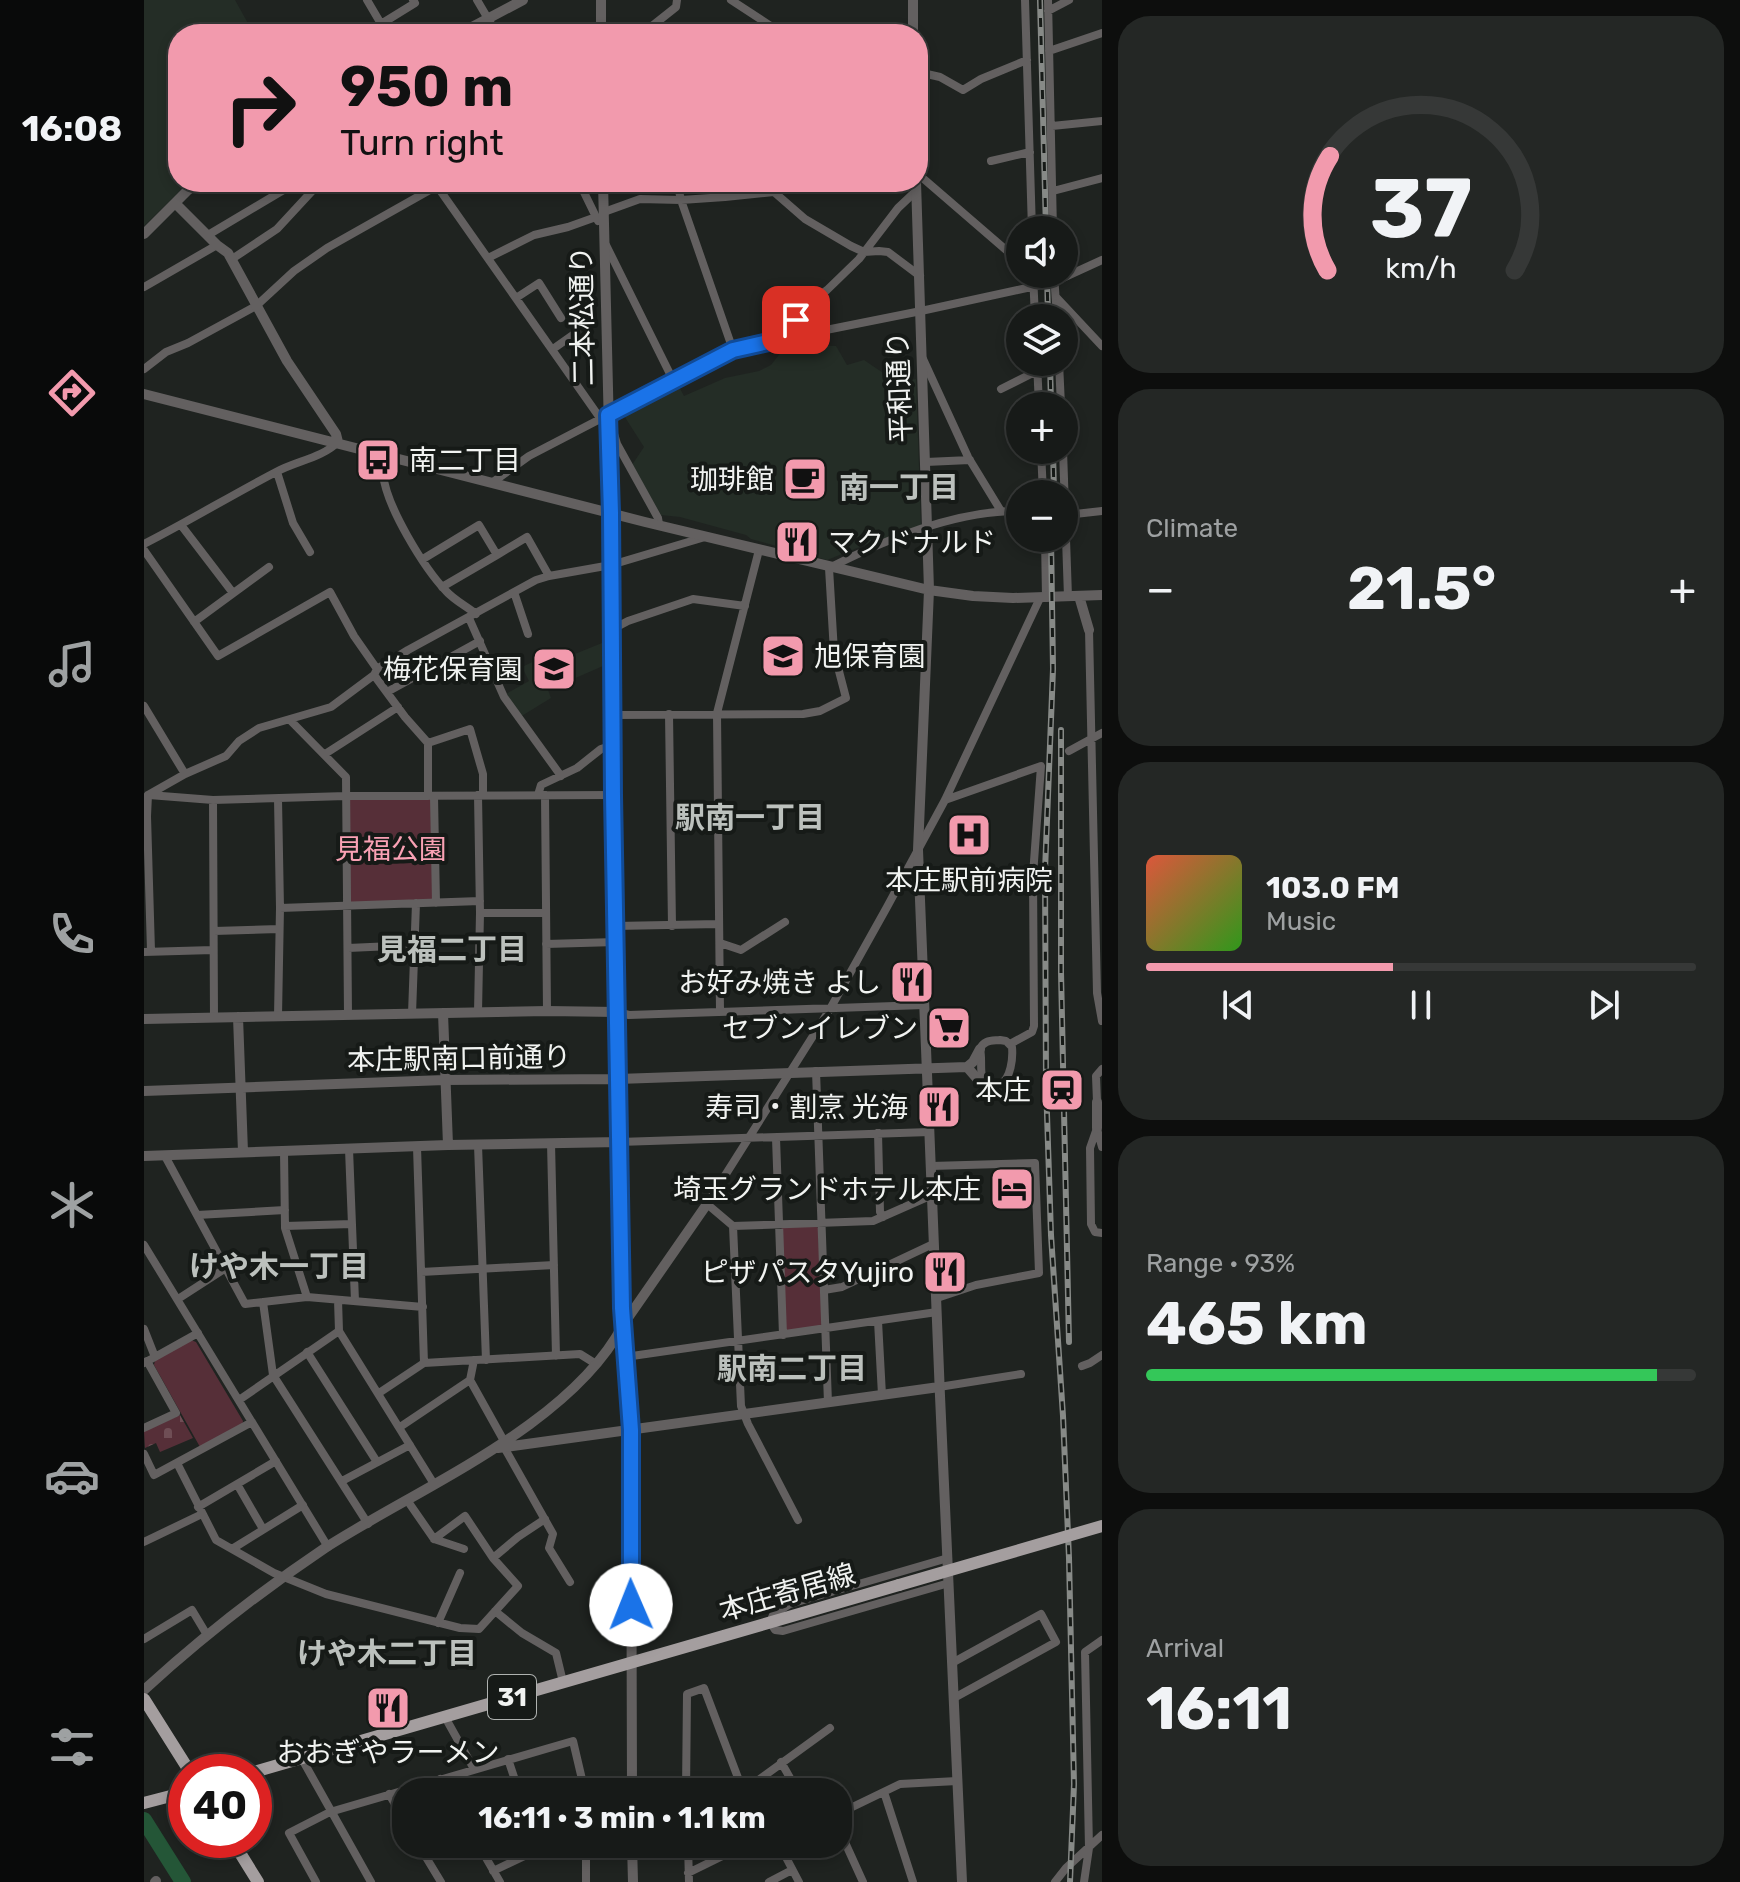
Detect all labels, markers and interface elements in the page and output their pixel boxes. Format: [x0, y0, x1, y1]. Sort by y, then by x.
text: 950 m [340, 54, 513, 120]
icon: right [208, 56, 312, 160]
text: 16:08 [22, 107, 122, 150]
text: Turn right [340, 121, 504, 164]
text: 37 [1370, 158, 1472, 257]
map controls [1006, 216, 1078, 552]
button: sound [1006, 216, 1078, 288]
street label: 二本松通り [565, 246, 600, 386]
text: km/h [1385, 251, 1457, 285]
pin [762, 286, 830, 354]
icon: arrive [774, 298, 818, 342]
button: layers [1006, 304, 1078, 376]
street label: 平和通り [881, 330, 918, 444]
icon: directions [44, 365, 100, 421]
button: + [1006, 392, 1078, 464]
bus stop icon: 南二丁目 [354, 436, 402, 484]
place label: 南二丁目 [409, 444, 521, 477]
cafe icon: 珈琲館 [781, 455, 829, 503]
place label: 珈琲館 [690, 463, 774, 496]
district label: 南一丁目 [839, 470, 959, 506]
button: − [1006, 480, 1078, 552]
text: Climate [1146, 513, 1238, 544]
restaurant icon: マクドナルド [773, 518, 821, 566]
place label: マクドナルド [828, 526, 996, 559]
text: 21.5° [1347, 553, 1496, 624]
text: − [1146, 563, 1175, 615]
text: + [1669, 563, 1696, 615]
school or university icon: 旭保育園 [759, 632, 807, 680]
icon: music [44, 636, 100, 692]
place label: 旭保育園 [814, 640, 926, 673]
school or university icon: 梅花保育園 [530, 645, 578, 693]
place label: 梅花保育園 [383, 653, 523, 686]
district label: 駅南一丁目 [675, 800, 825, 836]
hospital icon: 本庄駅前病院 [945, 811, 993, 859]
park label: 見福公園 [335, 833, 447, 866]
place label: 本庄駅前病院 [885, 864, 1053, 897]
text: 103.0 FM [1266, 870, 1400, 906]
icon: phone [44, 906, 100, 962]
text: Music [1266, 906, 1336, 937]
district label: 見福二丁目 [377, 932, 527, 968]
restaurant icon: お好み焼き よし [888, 958, 936, 1006]
place label: お好み焼き よし [678, 966, 881, 999]
icon: previous [1216, 983, 1260, 1027]
icon: pause [1399, 983, 1443, 1027]
icon: next [1582, 983, 1626, 1027]
supermarket icon: セブンイレブン [925, 1004, 973, 1052]
place label: セブンイレブン [722, 1012, 918, 1045]
street label: 本庄駅南口前通り [347, 1040, 571, 1077]
station icon: 本庄 [1038, 1066, 1086, 1114]
place label: 本庄 [975, 1074, 1031, 1107]
restaurant icon: 寿司・割烹 光海 [915, 1083, 963, 1131]
place label: 寿司・割烹 光海 [705, 1091, 908, 1124]
hotel icon: 埼玉グランドホテル本庄 [988, 1165, 1036, 1213]
place label: 埼玉グランドホテル本庄 [673, 1173, 981, 1206]
icon: climate [44, 1177, 100, 1233]
restaurant icon: ピザパスタYujiro [921, 1248, 969, 1296]
text: Range · 93% [1146, 1248, 1295, 1279]
district label: けや木一丁目 [189, 1249, 369, 1285]
place label: ピザパスタYujiro [700, 1256, 914, 1289]
text: 465 km [1146, 1288, 1368, 1359]
district label: 駅南二丁目 [717, 1351, 867, 1387]
icon: car [44, 1448, 100, 1504]
street label: 本庄寄居線 [715, 1557, 859, 1628]
position arrow [589, 1563, 673, 1647]
text: Arrival [1146, 1633, 1224, 1664]
district label: けや木二丁目 [297, 1636, 477, 1672]
text: 16:11 [1146, 1673, 1292, 1744]
road number: 31 [488, 1675, 536, 1719]
restaurant icon: おおぎやラーメン [364, 1684, 412, 1732]
icon: filters [44, 1719, 100, 1775]
place label: おおぎやラーメン [277, 1736, 499, 1769]
speed limit sign: 40 [168, 1754, 272, 1858]
text: 16:11 · 3 min · 1.1 km [478, 1800, 766, 1836]

